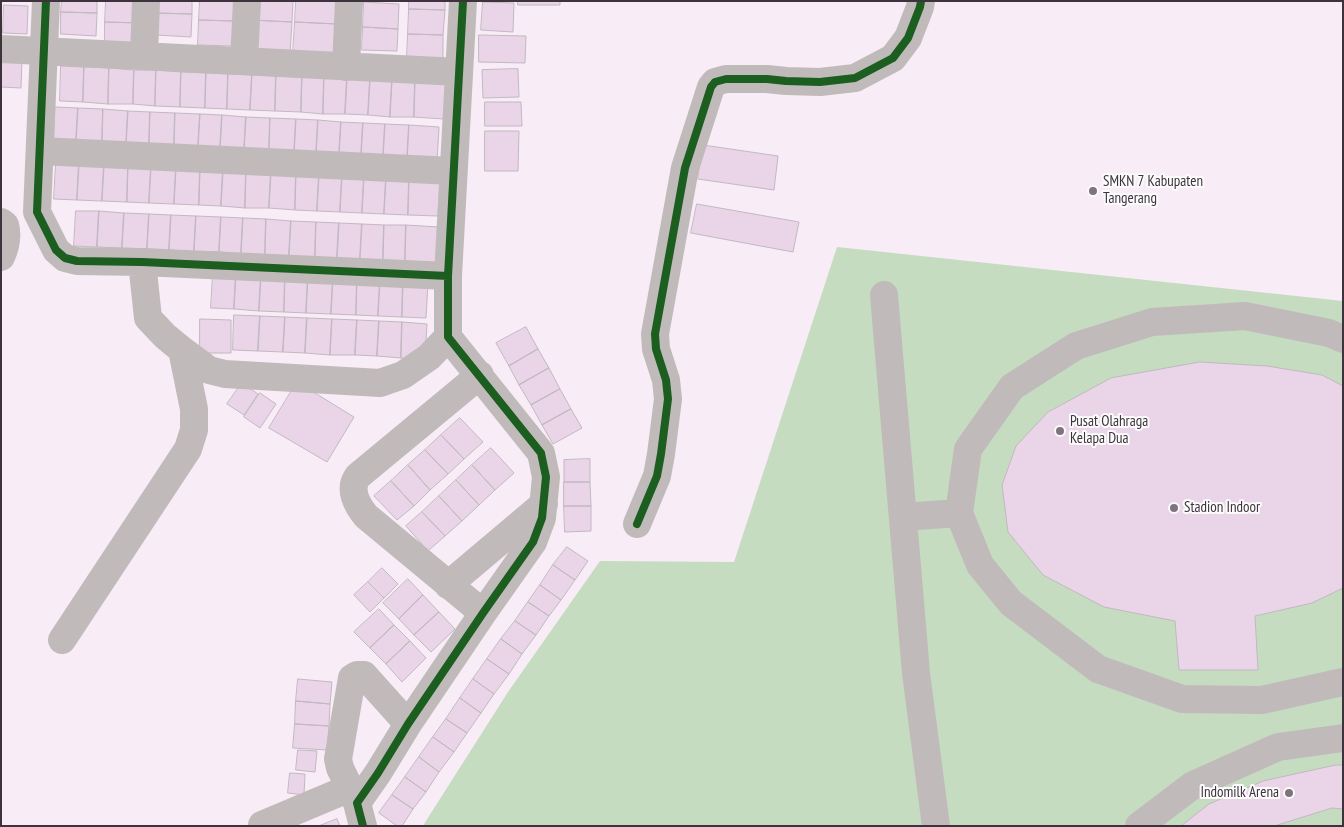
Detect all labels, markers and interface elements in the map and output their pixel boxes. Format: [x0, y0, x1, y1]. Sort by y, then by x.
place label: SMKN 7 Kabupaten Tangerang [1103, 173, 1203, 208]
marker: SMKN 7 Kabupaten Tangerang [1087, 185, 1099, 197]
place label: Pusat Olahraga Kelapa Dua [1070, 413, 1148, 448]
marker: Pusat Olahraga Kelapa Dua [1054, 425, 1066, 437]
place label: Stadion Indoor [1184, 499, 1260, 517]
marker: Stadion Indoor [1168, 502, 1180, 514]
place label: Indomilk Arena [1200, 784, 1279, 802]
marker: Indomilk Arena [1283, 787, 1295, 799]

